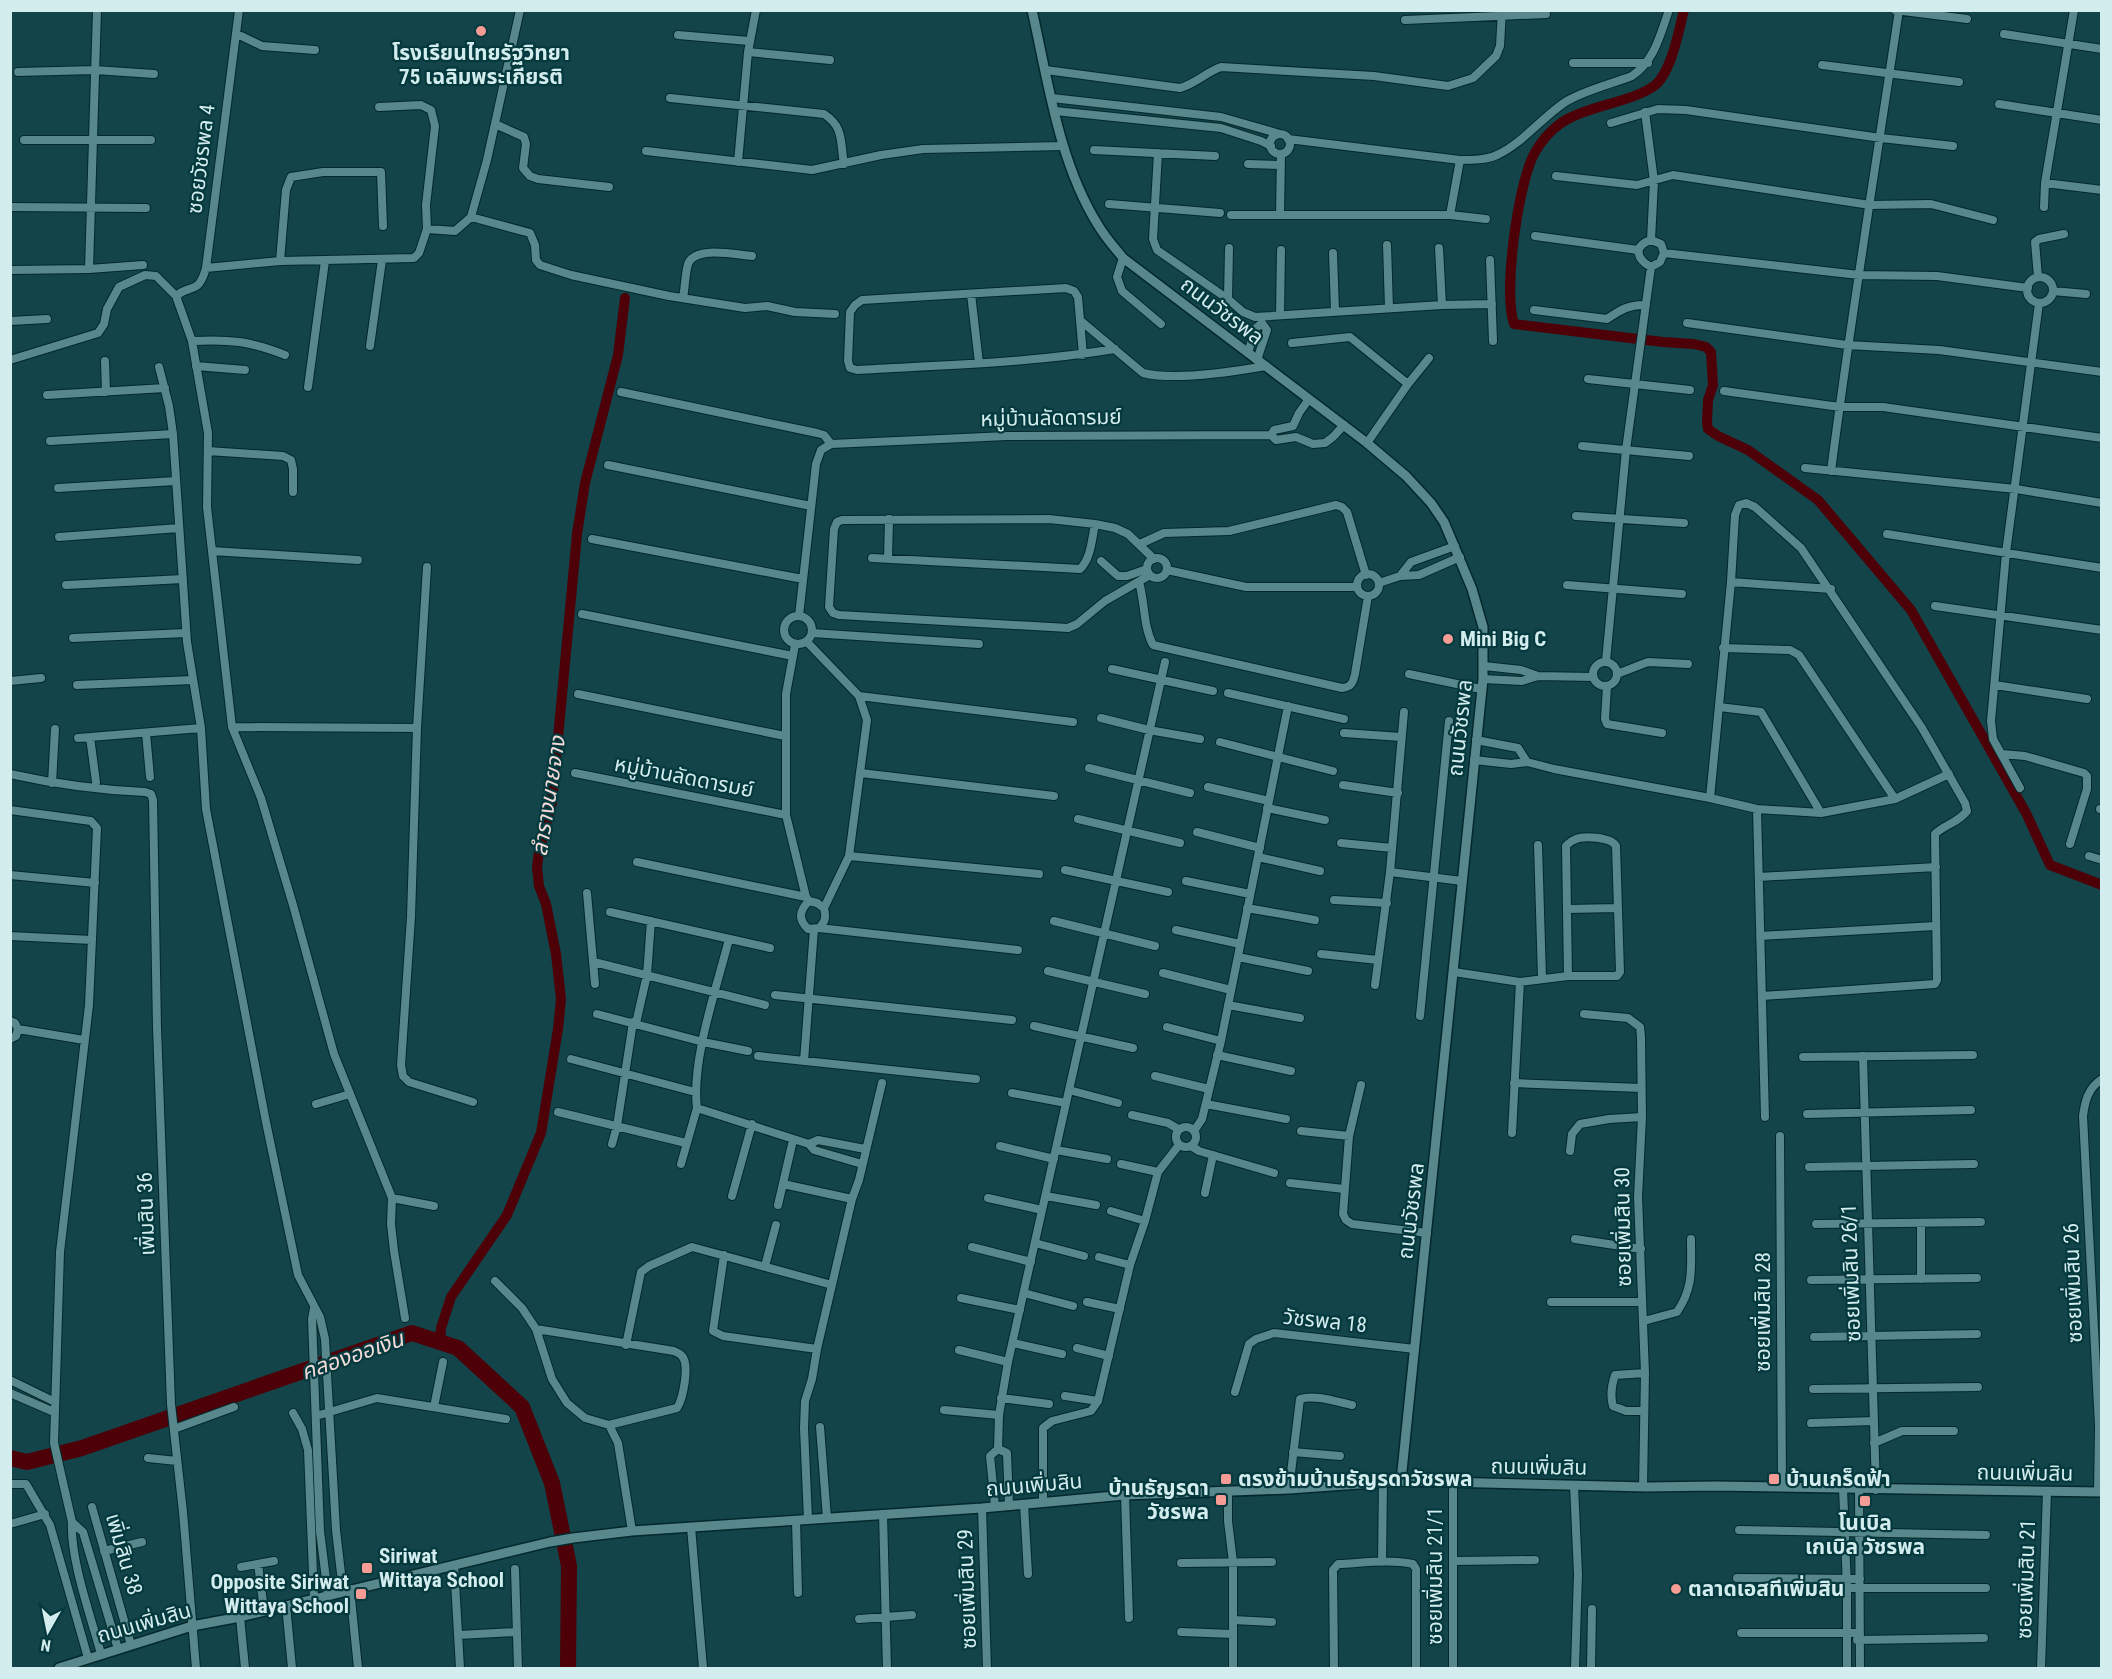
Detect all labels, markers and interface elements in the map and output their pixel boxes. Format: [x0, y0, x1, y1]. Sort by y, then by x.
marker: โรงเรียนไทยรัฐวิทยา 75 เฉลิมพระเกียรติ [474, 24, 488, 38]
place label: โรงเรียนไทยรัฐวิทยา 75 เฉลิมพระเกียรติ [392, 41, 570, 89]
street label: ซอยวัชรพล 4 [182, 103, 220, 215]
street label: ถนนวัชรพล [1176, 272, 1268, 350]
street label: หมู่บ้านลัดดารมย์ [980, 405, 1122, 432]
place label: Mini Big C [1460, 627, 1546, 651]
marker: Mini Big C [1441, 632, 1455, 646]
street label: ถนนวัชรพล [1443, 678, 1477, 778]
water label: ลำรางนายจาง [527, 733, 570, 858]
street label: หมู่บ้านลัดดารมย์ [612, 752, 756, 803]
street label: ถนนวัชรพล [1393, 1161, 1429, 1261]
street label: ซอยเพิ่มสิน 30 [1608, 1167, 1636, 1287]
street label: เพิ่มสิน 36 [131, 1172, 159, 1256]
street label: ซอยเพิ่มสิน 26/1 [1835, 1204, 1865, 1342]
street label: ซอยเพิ่มสิน 26 [2057, 1223, 2087, 1343]
street label: ซอยเพิ่มสิน 28 [1749, 1252, 1775, 1372]
street label: วัชรพล 18 [1282, 1305, 1368, 1337]
water label: คลองออเงิน [298, 1326, 408, 1385]
street label: ถนนเพิ่มสิน [1491, 1452, 1588, 1480]
street label: ถนนเพิ่มสิน [1977, 1458, 2074, 1486]
street label: ถนนเพิ่มสิน [985, 1467, 1083, 1501]
place label: ตรงข้ามบ้านธัญรดาวัชรพล [1238, 1467, 1473, 1491]
place label: บ้านเกร็ดฟ้า [1786, 1467, 1891, 1491]
marker: ตรงข้ามบ้านธัญรดาวัชรพล [1219, 1472, 1233, 1486]
marker: บ้านเกร็ดฟ้า [1767, 1472, 1781, 1486]
place label: บ้านธัญรดา วัชรพล [1108, 1476, 1209, 1524]
marker: บ้านธัญรดา วัชรพล [1214, 1493, 1228, 1507]
marker: โนเบิล เกเบิล วัชรพล [1858, 1494, 1872, 1508]
street label: ซอยเพิ่มสิน 21/1 [1421, 1507, 1447, 1645]
street label: เพิ่มสิน 38 [101, 1510, 149, 1598]
place label: โนเบิล เกเบิล วัชรพล [1805, 1511, 1925, 1559]
street label: ซอยเพิ่มสิน 21 [2010, 1519, 2040, 1639]
street label: ซอยเพิ่มสิน 29 [951, 1529, 981, 1649]
place label: Siriwat Wittaya School [379, 1544, 504, 1592]
marker: Siriwat Wittaya School [360, 1561, 374, 1575]
place label: Opposite Siriwat Wittaya School [210, 1570, 349, 1618]
place label: ตลาดเอสทีเพิ่มสิน [1688, 1575, 1844, 1601]
marker: ตลาดเอสทีเพิ่มสิน [1669, 1582, 1683, 1596]
marker: Opposite Siriwat Wittaya School [354, 1587, 368, 1601]
street label: ถนนเพิ่มสิน [94, 1596, 194, 1648]
north arrow [18, 1601, 78, 1661]
text: N [39, 1635, 52, 1655]

